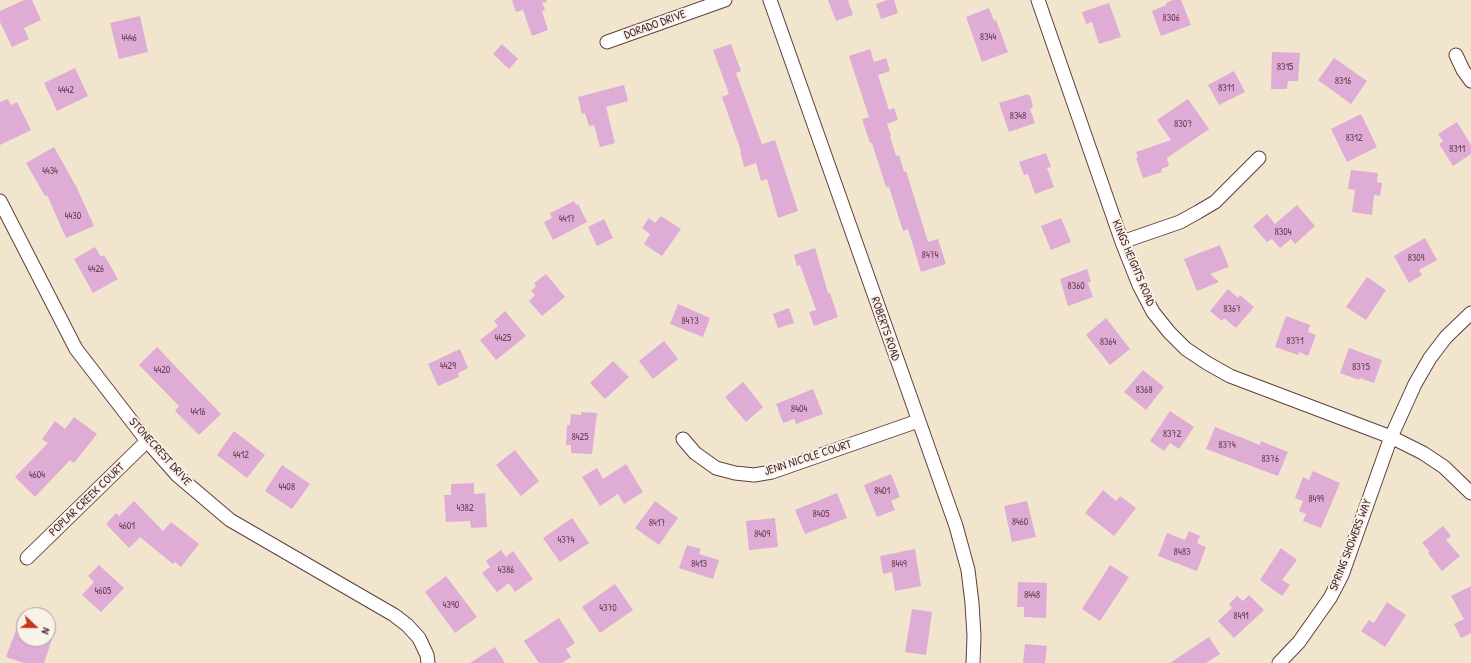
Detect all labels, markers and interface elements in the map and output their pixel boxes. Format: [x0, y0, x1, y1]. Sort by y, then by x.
street label: DORADO DRIVE [622, 7, 688, 43]
house number: 8306 [1162, 12, 1180, 24]
house number: 8344 [980, 31, 996, 43]
house number: 4446 [121, 32, 137, 44]
house number: 8315 [1277, 61, 1293, 73]
house number: 8316 [1335, 75, 1351, 87]
house number: 8311 [1218, 82, 1234, 94]
house number: 4442 [58, 84, 74, 96]
house number: 8348 [1010, 110, 1026, 122]
house number: 8307 [1174, 118, 1192, 130]
house number: 8312 [1345, 132, 1363, 144]
house number: 8311 [1449, 143, 1465, 155]
house number: 4434 [42, 165, 58, 177]
house number: 4430 [65, 210, 81, 222]
house number: 4417 [559, 213, 575, 225]
street label: KINGS HEIGHTS ROAD [1108, 218, 1158, 308]
house number: 8304 [1274, 226, 1292, 238]
house number: 8474 [922, 249, 938, 261]
house number: 8309 [1408, 252, 1424, 264]
house number: 4426 [88, 263, 104, 275]
house number: 8360 [1067, 280, 1085, 292]
street label: ROBERTS ROAD [867, 295, 903, 363]
house number: 8367 [1223, 303, 1241, 315]
house number: 8473 [681, 315, 699, 327]
house number: 4425 [495, 332, 511, 344]
house number: 8371 [1286, 335, 1304, 347]
house number: 8364 [1100, 336, 1116, 348]
house number: 4429 [440, 360, 456, 372]
house number: 8375 [1352, 361, 1370, 373]
house number: 4420 [154, 364, 170, 376]
house number: 8368 [1135, 384, 1153, 396]
house number: 8404 [791, 403, 807, 415]
house number: 4416 [190, 406, 206, 418]
street label: STONECREST DRIVE [126, 415, 194, 489]
house number: 8372 [1163, 428, 1181, 440]
house number: 8425 [572, 431, 588, 443]
street label: JENN NICOLE COURT [762, 437, 854, 479]
house number: 8374 [1218, 439, 1236, 451]
house number: 4412 [233, 449, 249, 461]
house number: 8376 [1261, 453, 1279, 465]
street label: POPLAR CREEK COURT [46, 460, 128, 540]
house number: 4604 [29, 469, 45, 481]
house number: 4408 [279, 481, 295, 493]
house number: 8401 [874, 485, 890, 497]
house number: 8499 [1308, 493, 1324, 505]
street label: SPRING SHOWERS WAY [1327, 497, 1375, 593]
house number: 4382 [456, 502, 474, 514]
house number: 8405 [813, 508, 829, 520]
house number: 8460 [1012, 516, 1028, 528]
house number: 8417 [649, 517, 665, 529]
house number: 4601 [119, 520, 135, 532]
house number: 8409 [754, 528, 770, 540]
house number: 4374 [558, 534, 574, 546]
house number: 8483 [1174, 546, 1190, 558]
house number: 8413 [691, 558, 707, 570]
house number: 8449 [891, 558, 907, 570]
house number: 4386 [498, 564, 514, 576]
house number: 4605 [95, 585, 111, 597]
house number: 8448 [1024, 589, 1040, 601]
house number: 4390 [443, 599, 459, 611]
house number: 4370 [599, 602, 617, 614]
north arrow [16, 607, 56, 647]
house number: 8491 [1233, 610, 1249, 622]
text: N [39, 626, 54, 636]

